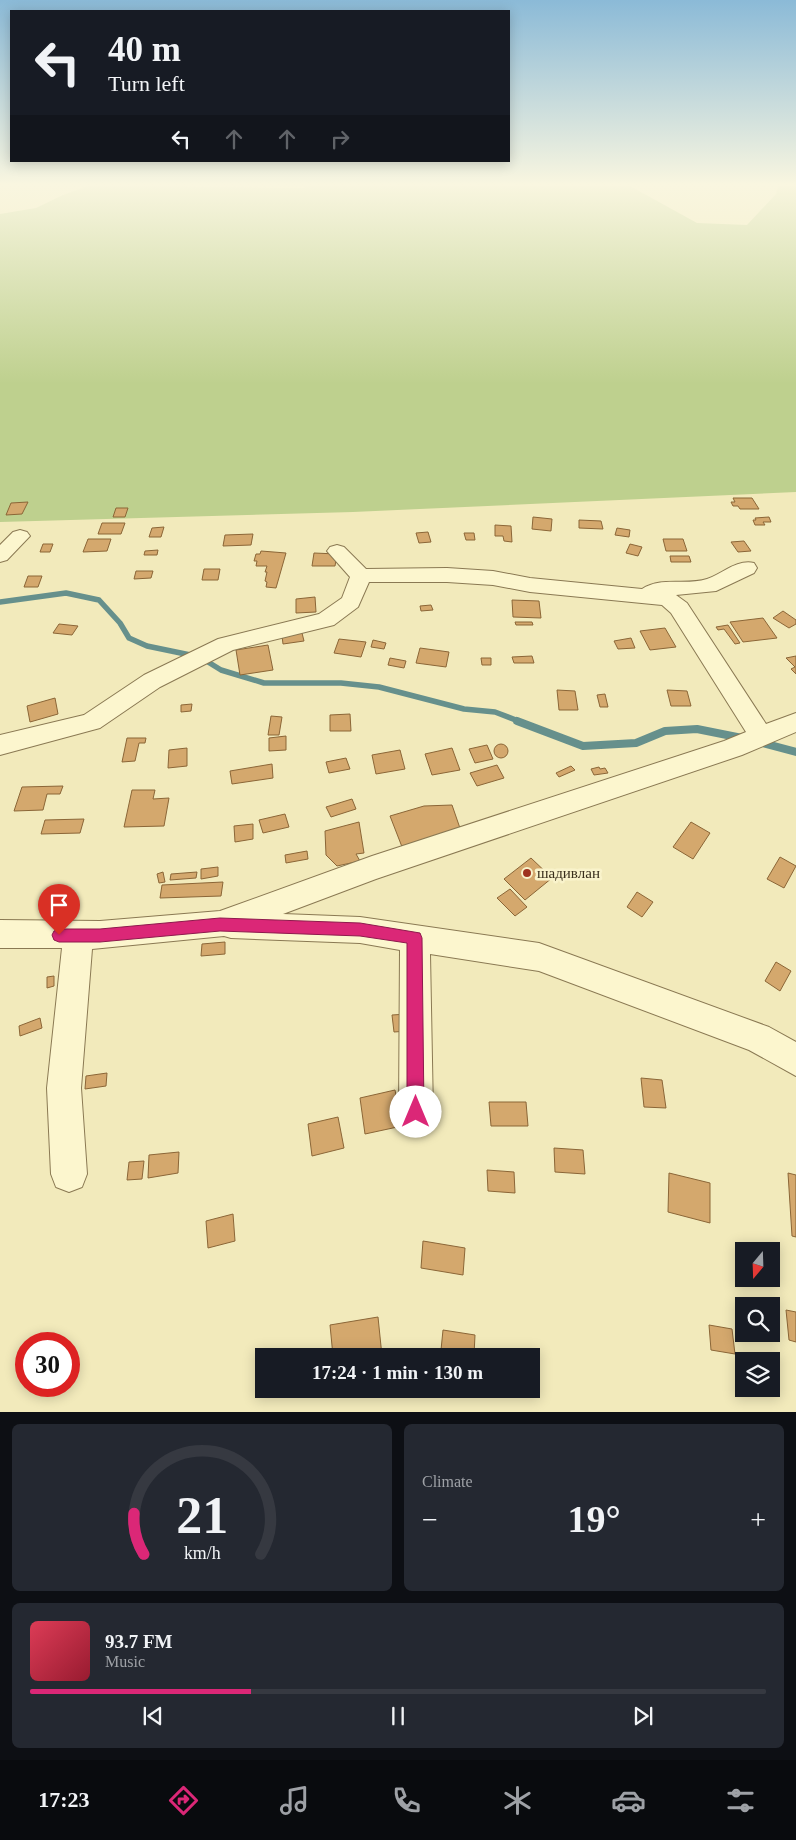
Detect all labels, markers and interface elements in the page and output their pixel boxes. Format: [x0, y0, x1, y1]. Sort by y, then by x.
icon: left [25, 30, 90, 95]
text: 40 m [108, 30, 181, 69]
text: Turn left [108, 71, 185, 96]
icon: left [167, 125, 195, 153]
icon: ahead [220, 125, 248, 153]
icon: ahead [273, 125, 301, 153]
icon: right [326, 125, 354, 153]
place label: шадивлан [537, 865, 600, 881]
marker: шадивлан [521, 867, 533, 879]
pin [38, 884, 80, 935]
icon: arrive [45, 891, 73, 919]
position arrow [389, 1085, 441, 1137]
north arrow [735, 1242, 780, 1288]
map controls [735, 1242, 780, 1397]
button: search [735, 1297, 780, 1342]
speed limit sign: 30 [15, 1332, 80, 1397]
button: layers [735, 1352, 780, 1397]
text: 17:24 · 1 min · 130 m [312, 1362, 483, 1383]
text: Climate [422, 1473, 473, 1490]
text: 21 [176, 1487, 228, 1544]
text: 19° [567, 1498, 621, 1540]
text: − [422, 1504, 438, 1535]
text: + [750, 1504, 766, 1535]
text: km/h [184, 1543, 220, 1563]
text: 93.7 FM [105, 1631, 173, 1652]
text: Music [105, 1653, 145, 1670]
icon: previous [139, 1702, 167, 1730]
icon: pause [384, 1702, 412, 1730]
icon: next [629, 1702, 657, 1730]
icon: directions [166, 1783, 201, 1818]
icon: music [277, 1783, 312, 1818]
icon: phone [389, 1783, 424, 1818]
icon: climate [500, 1783, 535, 1818]
icon: car [611, 1783, 646, 1818]
icon: filters [723, 1783, 758, 1818]
text: 17:23 [38, 1787, 90, 1812]

